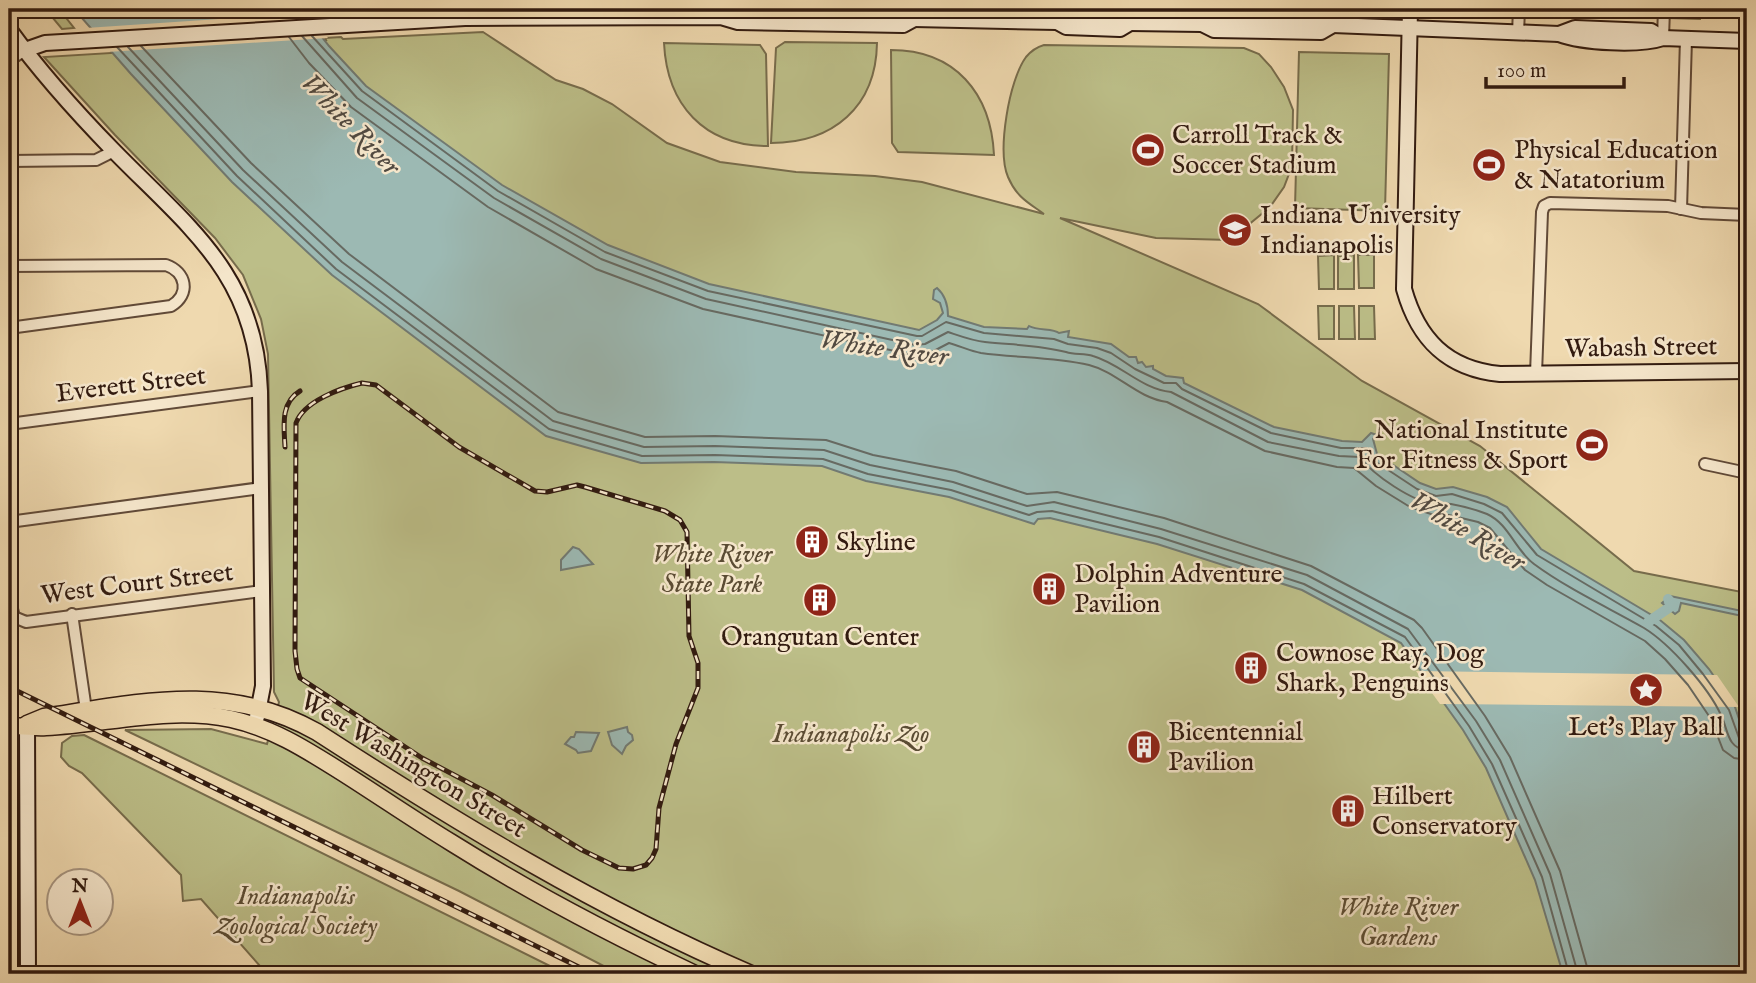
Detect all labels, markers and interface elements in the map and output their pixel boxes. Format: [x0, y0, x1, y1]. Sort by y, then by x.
scale bar [1486, 46, 1625, 90]
text: 100 m [1497, 58, 1546, 85]
water label: White River [293, 66, 408, 185]
place label: Carroll Track & Soccer Stadium [1172, 119, 1343, 182]
sports icon: Carroll Track & Soccer Stadium [1129, 131, 1167, 169]
place label: Physical Education & Natatorium [1514, 134, 1718, 197]
sports icon: Physical Education & Natatorium [1470, 146, 1508, 184]
place label: Indiana University Indianapolis [1260, 199, 1461, 262]
school or university icon: Indiana University Indianapolis [1216, 211, 1254, 249]
water label: White River [818, 323, 952, 376]
street label: Wabash Street [1564, 330, 1718, 366]
street label: Everett Street [54, 359, 208, 411]
place label: National Institute For Fitness & Sport [1355, 414, 1568, 477]
sports icon: National Institute For Fitness & Sport [1573, 426, 1611, 464]
water label: White River [1403, 484, 1533, 581]
building icon: Skyline [793, 523, 831, 561]
place label: Skyline [836, 526, 916, 559]
park label: White River State Park [652, 538, 773, 601]
street label: West Court Street [39, 556, 235, 612]
place label: Dolphin Adventure Pavilion [1074, 558, 1283, 621]
building icon: Dolphin Adventure Pavilion [1030, 570, 1068, 608]
building icon: Orangutan Center [801, 581, 839, 619]
place label: Orangutan Center [721, 621, 920, 654]
place label: Cownose Ray, Dog Shark, Penguins [1276, 637, 1485, 700]
building icon: Cownose Ray, Dog Shark, Penguins [1232, 649, 1270, 687]
place icon: Let's Play Ball [1627, 671, 1665, 709]
street label: West Washington Street [294, 684, 532, 846]
place label: Let's Play Ball [1568, 711, 1725, 744]
place label: Bicentennial Pavilion [1168, 716, 1304, 779]
park label: Indianapolis Zoo [771, 718, 930, 752]
building icon: Bicentennial Pavilion [1125, 728, 1163, 766]
place label: Hilbert Conservatory [1372, 780, 1517, 843]
building icon: Hilbert Conservatory [1329, 792, 1367, 830]
north arrow [46, 867, 116, 937]
text: N [71, 875, 89, 899]
park label: Indianapolis Zoological Society [213, 880, 378, 944]
park label: White River Gardens [1338, 891, 1459, 954]

